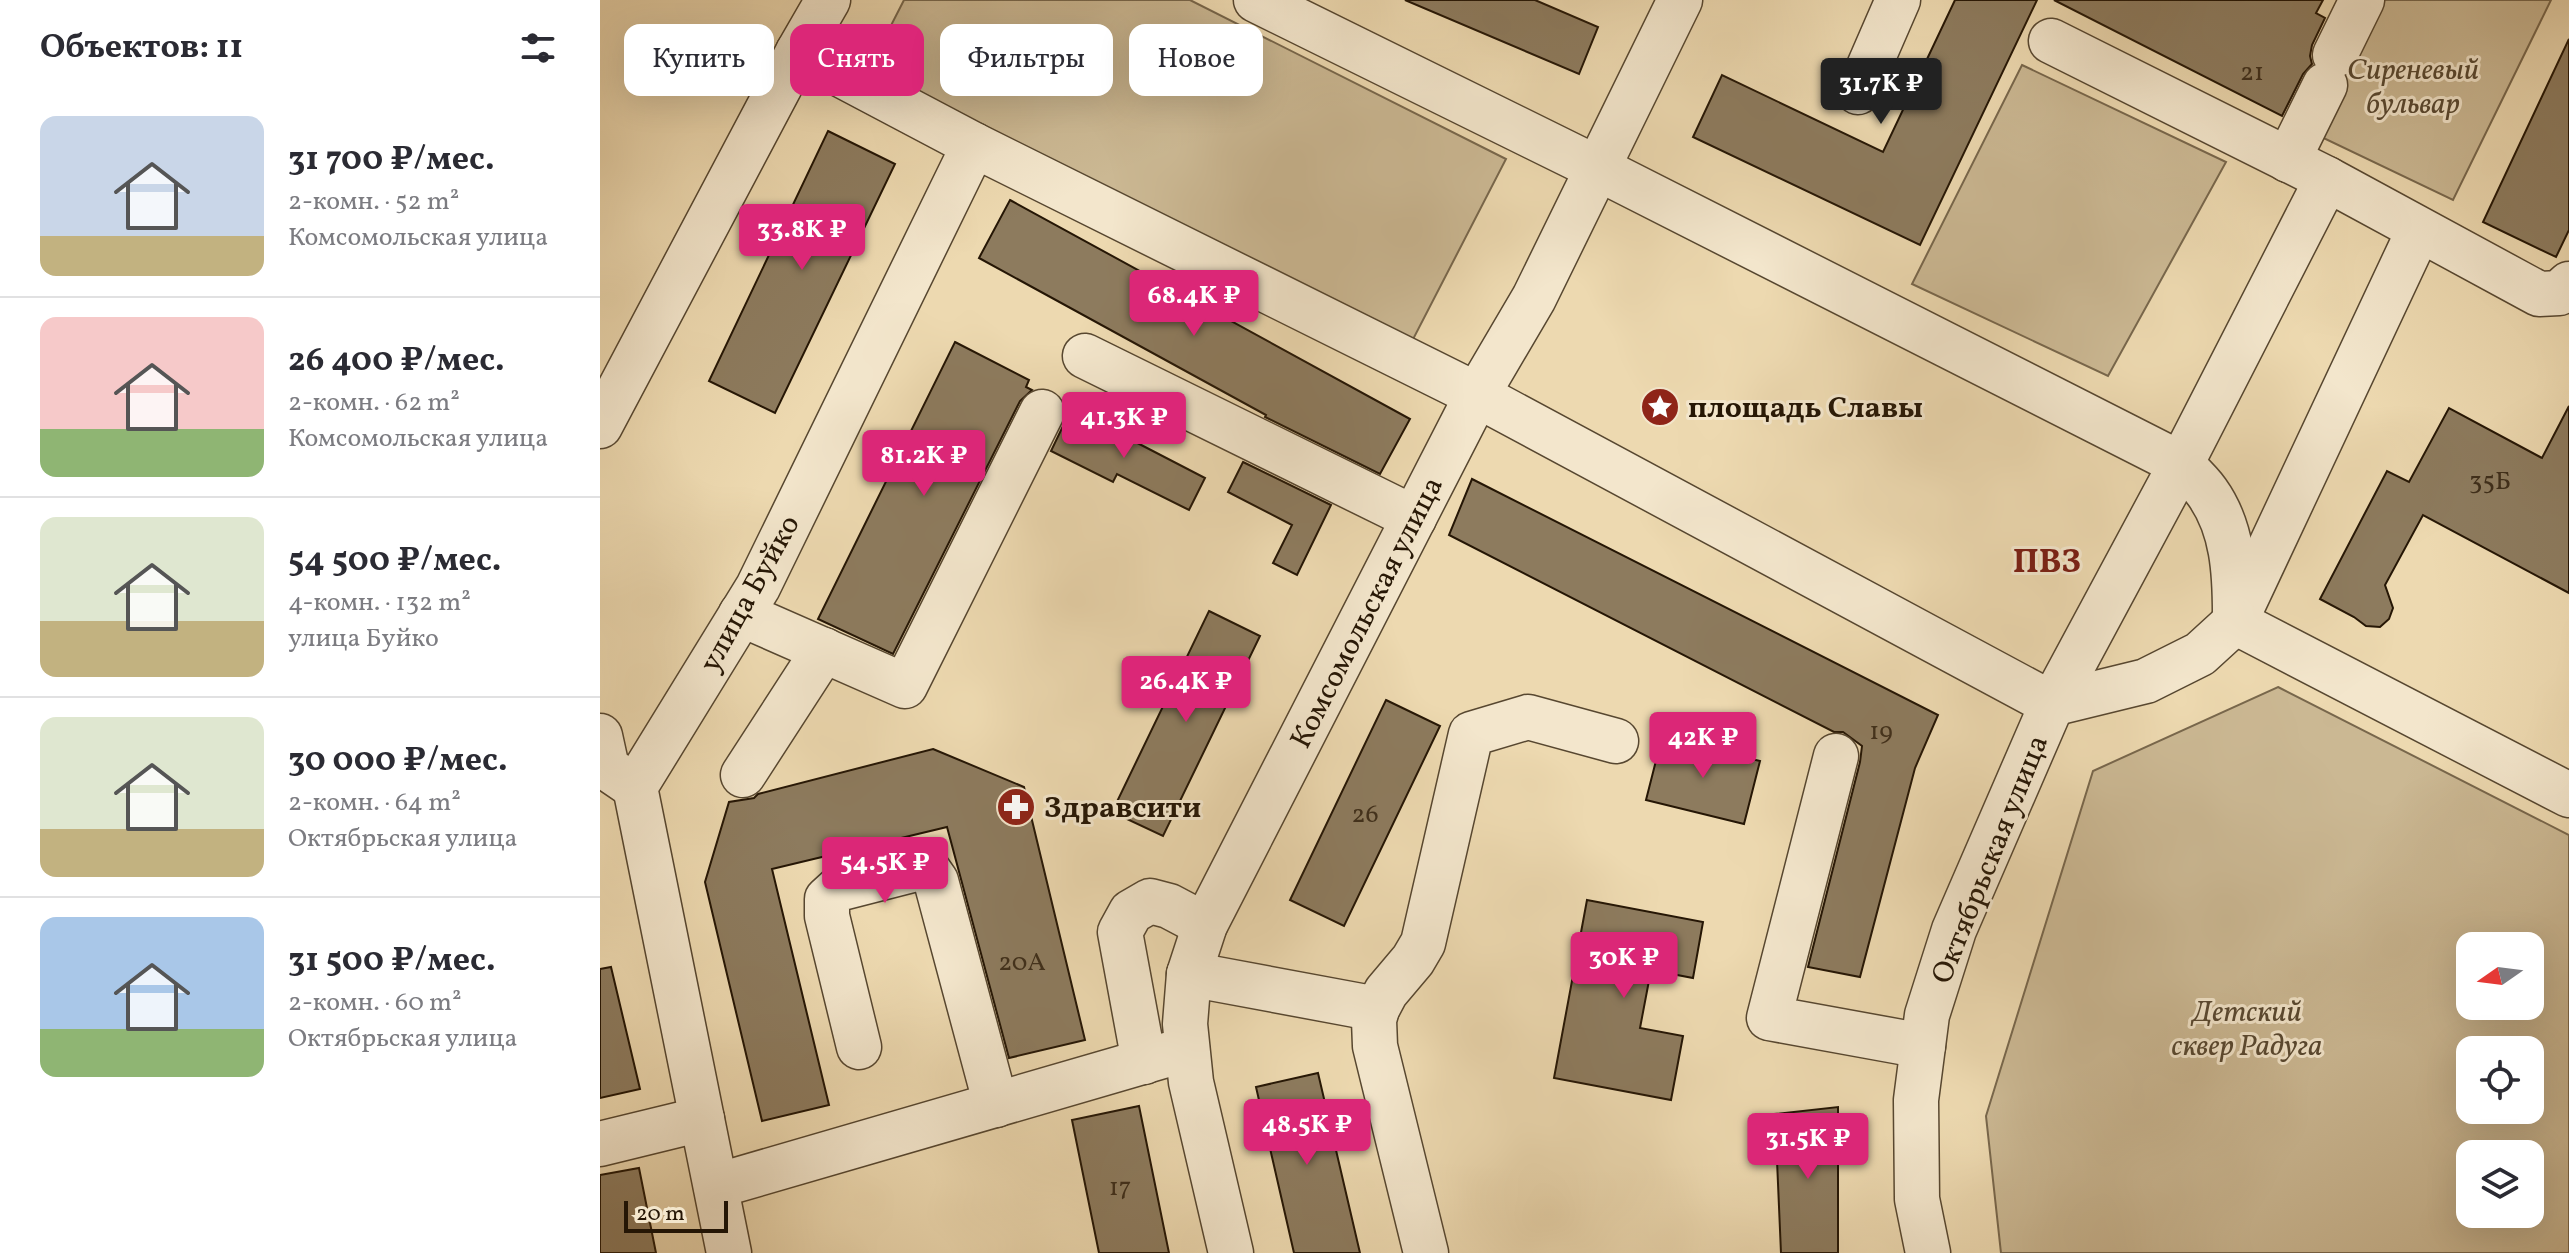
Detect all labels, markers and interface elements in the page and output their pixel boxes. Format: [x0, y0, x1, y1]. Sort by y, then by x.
chip: Купить [624, 24, 774, 96]
chip: Снять [790, 24, 924, 96]
chip: Фильтры [940, 24, 1113, 96]
chip: Новое [1129, 24, 1263, 96]
text: Объектов: 11 [40, 25, 243, 72]
icon: filters [516, 26, 560, 70]
park label: Сиреневый бульвар [2347, 50, 2479, 126]
house number: 21 [2240, 55, 2264, 91]
pin: 31.7K ₽ [1807, 58, 1955, 126]
text: 31.7K ₽ [1839, 66, 1923, 102]
text: 31 700 ₽/мес. [288, 137, 495, 184]
icon: home [104, 148, 200, 244]
text: 2-комн. · 52 m² [288, 184, 459, 220]
pin: 33.8K ₽ [728, 204, 876, 272]
text: 33.8K ₽ [757, 212, 847, 248]
text: Комсомольская улица [288, 220, 548, 256]
pin: 68.4K ₽ [1120, 270, 1268, 338]
text: 68.4K ₽ [1147, 278, 1241, 314]
text: 26 400 ₽/мес. [288, 338, 505, 385]
icon: home [104, 349, 200, 445]
text: 2-комн. · 62 m² [288, 385, 460, 421]
place icon: площадь Славы [1639, 386, 1681, 428]
place label: площадь Славы [1688, 388, 1923, 430]
pin: 41.3K ₽ [1050, 392, 1198, 460]
text: 41.3K ₽ [1080, 400, 1168, 436]
text: Комсомольская улица [288, 421, 548, 457]
pin: 81.2K ₽ [850, 430, 998, 498]
text: 81.2K ₽ [880, 438, 968, 474]
house number: 35Б [2469, 464, 2511, 500]
street label: Комсомольская улица [1281, 470, 1455, 756]
street label: улица Буйко [690, 508, 811, 680]
text: 54 500 ₽/мес. [288, 538, 502, 585]
district label: ПВЗ [2013, 540, 2081, 587]
icon: home [104, 549, 200, 645]
text: 4-комн. · 132 m² [288, 585, 471, 621]
text: улица Буйко [288, 621, 439, 657]
pin: 26.4K ₽ [1112, 656, 1260, 724]
text: 26.4K ₽ [1140, 664, 1232, 700]
pin: 42K ₽ [1647, 712, 1759, 780]
house number: 19 [1869, 714, 1893, 750]
text: 42K ₽ [1667, 720, 1739, 756]
street label: Октябрьская улица [1922, 729, 2060, 990]
text: 30 000 ₽/мес. [288, 738, 508, 785]
icon: home [104, 749, 200, 845]
text: 2-комн. · 64 m² [288, 785, 461, 821]
pharmacy icon: Здравсити [995, 786, 1037, 828]
place label: Здравсити [1044, 788, 1201, 830]
house number: 26 [1351, 797, 1379, 833]
text: Октябрьская улица [288, 821, 517, 857]
pin: 54.5K ₽ [811, 837, 959, 905]
text: 54.5K ₽ [840, 845, 930, 881]
pin: 30K ₽ [1568, 932, 1680, 1000]
north arrow [2456, 932, 2544, 1020]
map controls [2456, 932, 2544, 1228]
text: 31 500 ₽/мес. [288, 938, 496, 985]
text: 30K ₽ [1589, 940, 1659, 976]
house number: 20А [998, 945, 1046, 981]
icon: home [104, 949, 200, 1045]
text: 2-комн. · 60 m² [288, 985, 462, 1021]
park label: Детский сквер Радуга [2171, 992, 2323, 1068]
text: Октябрьская улица [288, 1021, 517, 1057]
button: locate [2456, 1036, 2544, 1124]
pin: 48.5K ₽ [1233, 1099, 1381, 1167]
text: 48.5K ₽ [1262, 1107, 1352, 1143]
pin: 31.5K ₽ [1734, 1113, 1882, 1181]
text: 31.5K ₽ [1765, 1121, 1851, 1157]
button: layers [2456, 1140, 2544, 1228]
house number: 17 [1109, 1170, 1131, 1206]
scale bar [624, 1197, 728, 1233]
text: 20 m [636, 1199, 685, 1230]

